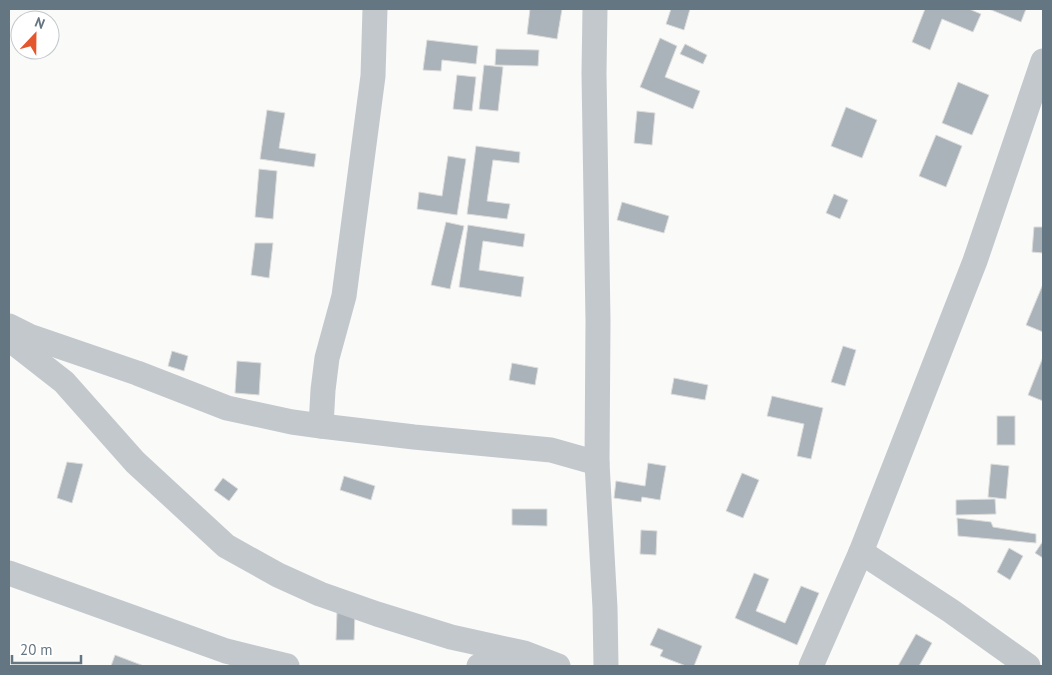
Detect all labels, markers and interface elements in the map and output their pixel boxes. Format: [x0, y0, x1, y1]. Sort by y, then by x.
north arrow [10, 10, 60, 60]
text: N [32, 13, 48, 33]
scale bar [12, 632, 81, 664]
text: 20 m [20, 640, 53, 659]

